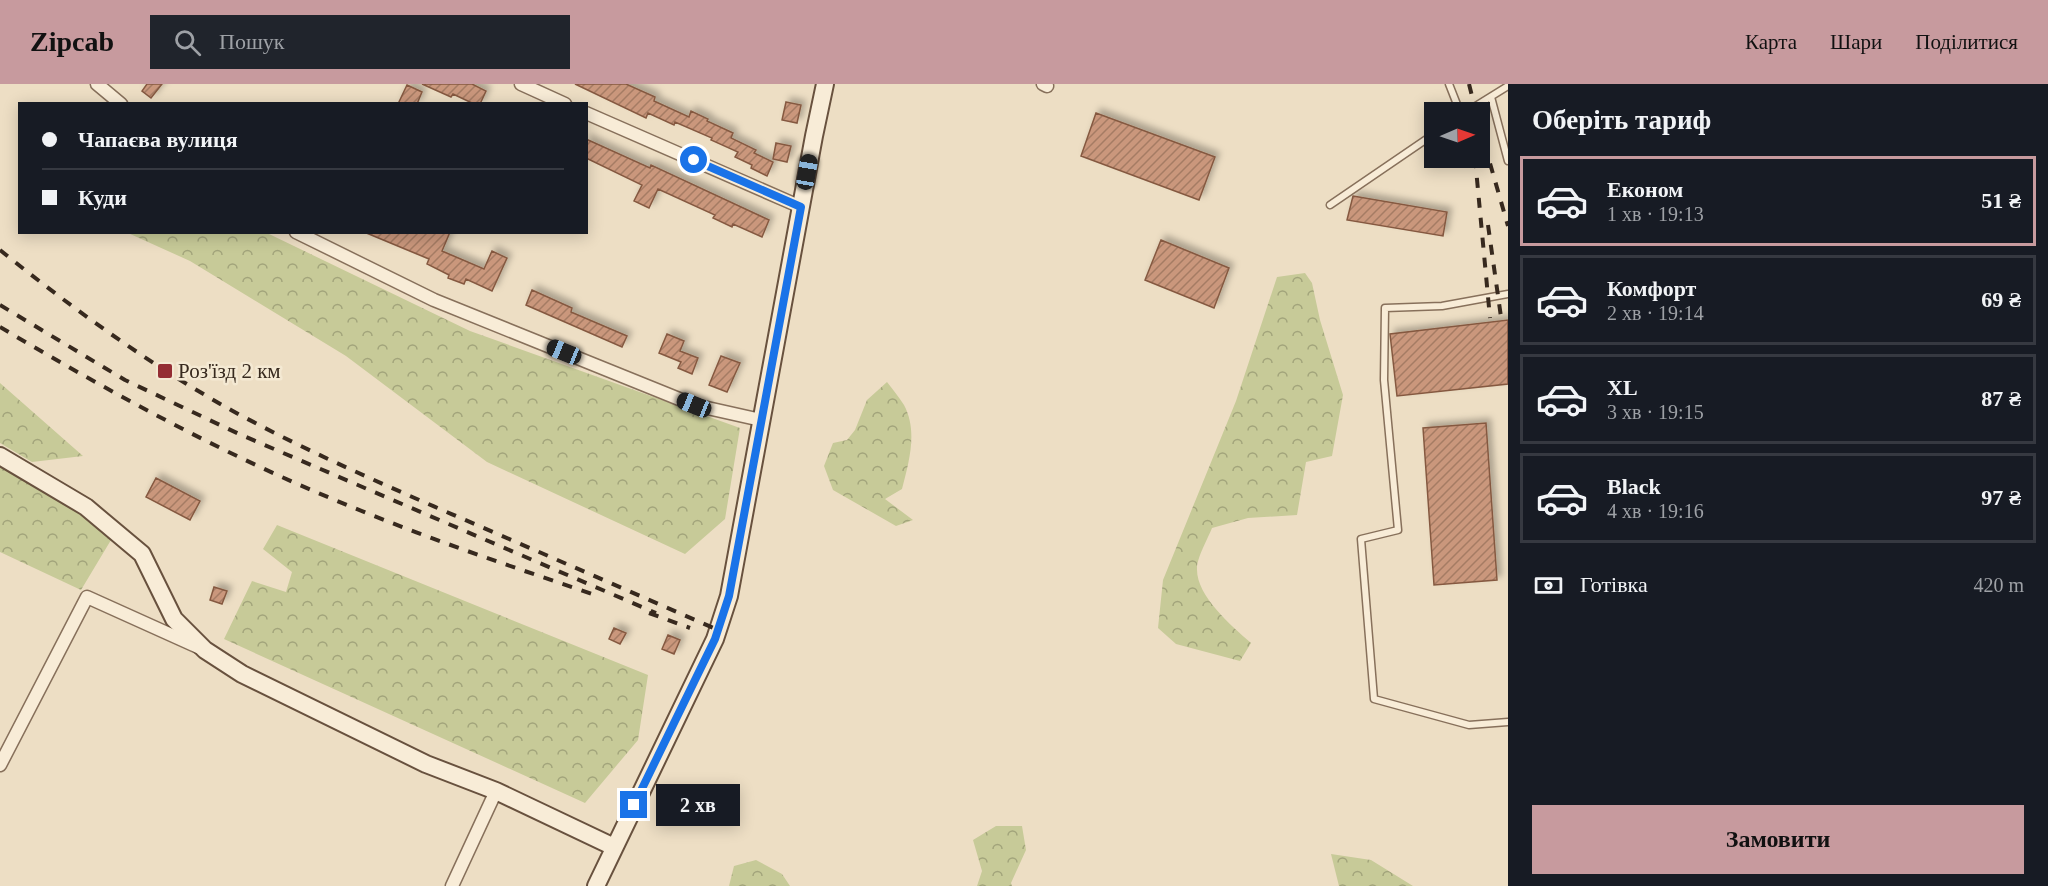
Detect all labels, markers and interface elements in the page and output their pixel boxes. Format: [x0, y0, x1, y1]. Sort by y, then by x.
search box [150, 15, 570, 69]
text: Zipcab [30, 26, 114, 57]
icon: search [171, 26, 204, 59]
text: Пошук [219, 29, 285, 54]
text: Карта [1745, 30, 1797, 54]
text: Шари [1830, 30, 1882, 54]
text: Поділитися [1915, 30, 2018, 54]
north arrow [1424, 102, 1490, 168]
map controls [1424, 102, 1490, 168]
text: Оберіть тариф [1532, 105, 1711, 135]
text: Чапаєва вулиця [78, 127, 238, 152]
route start [680, 146, 707, 173]
car [795, 153, 819, 191]
icon: car [1535, 174, 1589, 228]
text: Економ [1607, 177, 1683, 202]
text: Куди [78, 185, 127, 210]
text: 51 ₴ [1981, 188, 2021, 213]
text: 1 хв · 19:13 [1607, 203, 1704, 225]
icon: car [1535, 273, 1589, 327]
text: Комфорт [1607, 276, 1696, 301]
text: 69 ₴ [1981, 287, 2021, 312]
text: 2 хв · 19:14 [1607, 302, 1704, 324]
car [544, 337, 584, 367]
place label: Роз'їзд 2 км [178, 359, 281, 383]
marker: Роз'їзд 2 км [156, 362, 174, 380]
icon: car [1535, 372, 1589, 426]
text: XL [1607, 375, 1638, 400]
text: 87 ₴ [1981, 386, 2021, 411]
car [674, 390, 714, 420]
text: 3 хв · 19:15 [1607, 401, 1704, 423]
icon: car [1535, 471, 1589, 525]
text: Black [1607, 474, 1661, 499]
text: 97 ₴ [1981, 485, 2021, 510]
text: 4 хв · 19:16 [1607, 500, 1704, 522]
icon: cash [1532, 569, 1565, 602]
text: Готівка [1580, 572, 1648, 597]
text: 420 m [1973, 574, 2024, 596]
callout: 2 хв [655, 784, 739, 826]
route end [620, 791, 647, 818]
text: 2 хв [680, 794, 716, 816]
button: Замовити [1532, 805, 2024, 874]

